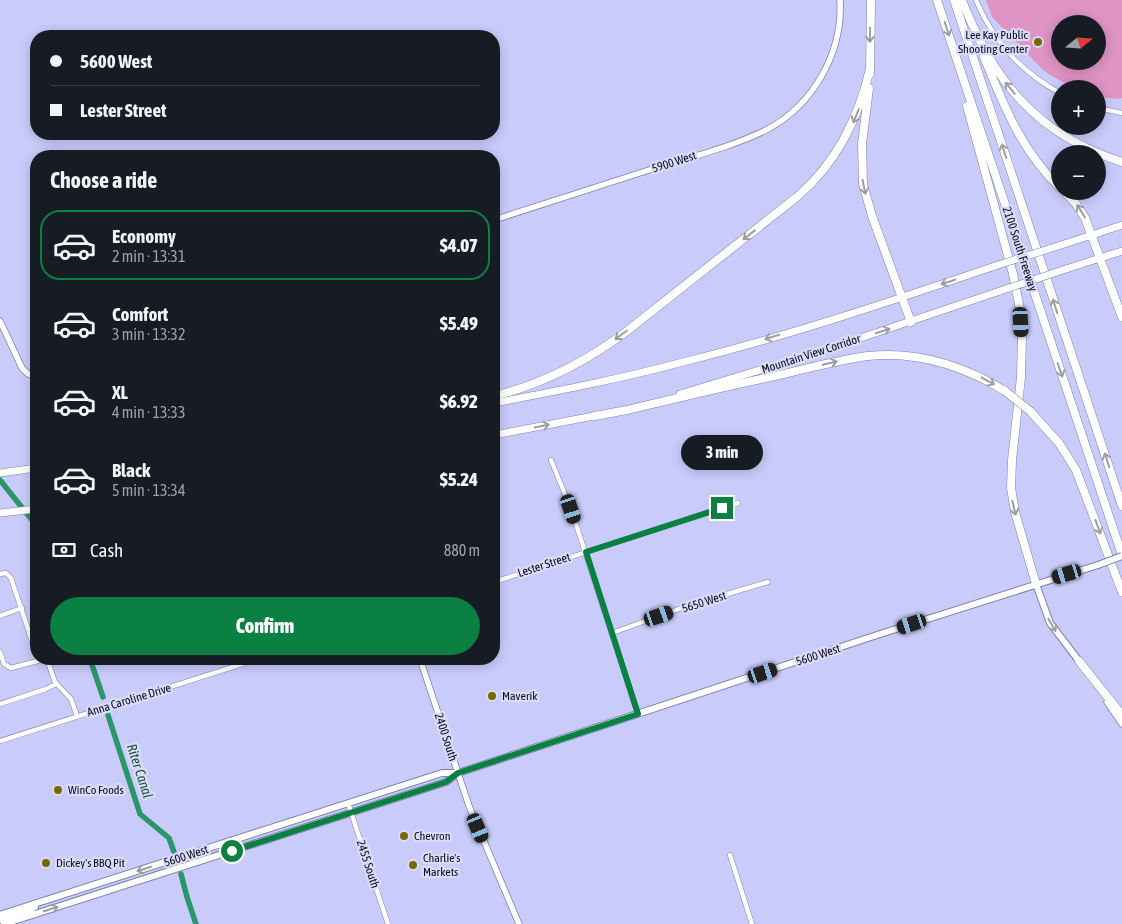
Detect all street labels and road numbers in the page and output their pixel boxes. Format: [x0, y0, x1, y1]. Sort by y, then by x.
street label: 5900 West [650, 148, 698, 176]
street label: 2100 South Freeway [1000, 205, 1040, 293]
street label: Mountain View Corridor [760, 331, 863, 377]
street label: Lester Street [516, 550, 573, 580]
street label: 5650 West [680, 588, 728, 616]
street label: 5600 West [794, 641, 842, 669]
street label: Anna Caroline Drive [85, 681, 173, 719]
street label: 2400 South [432, 711, 460, 763]
street label: 2455 South [354, 838, 382, 890]
street label: 5600 West [162, 842, 210, 870]

